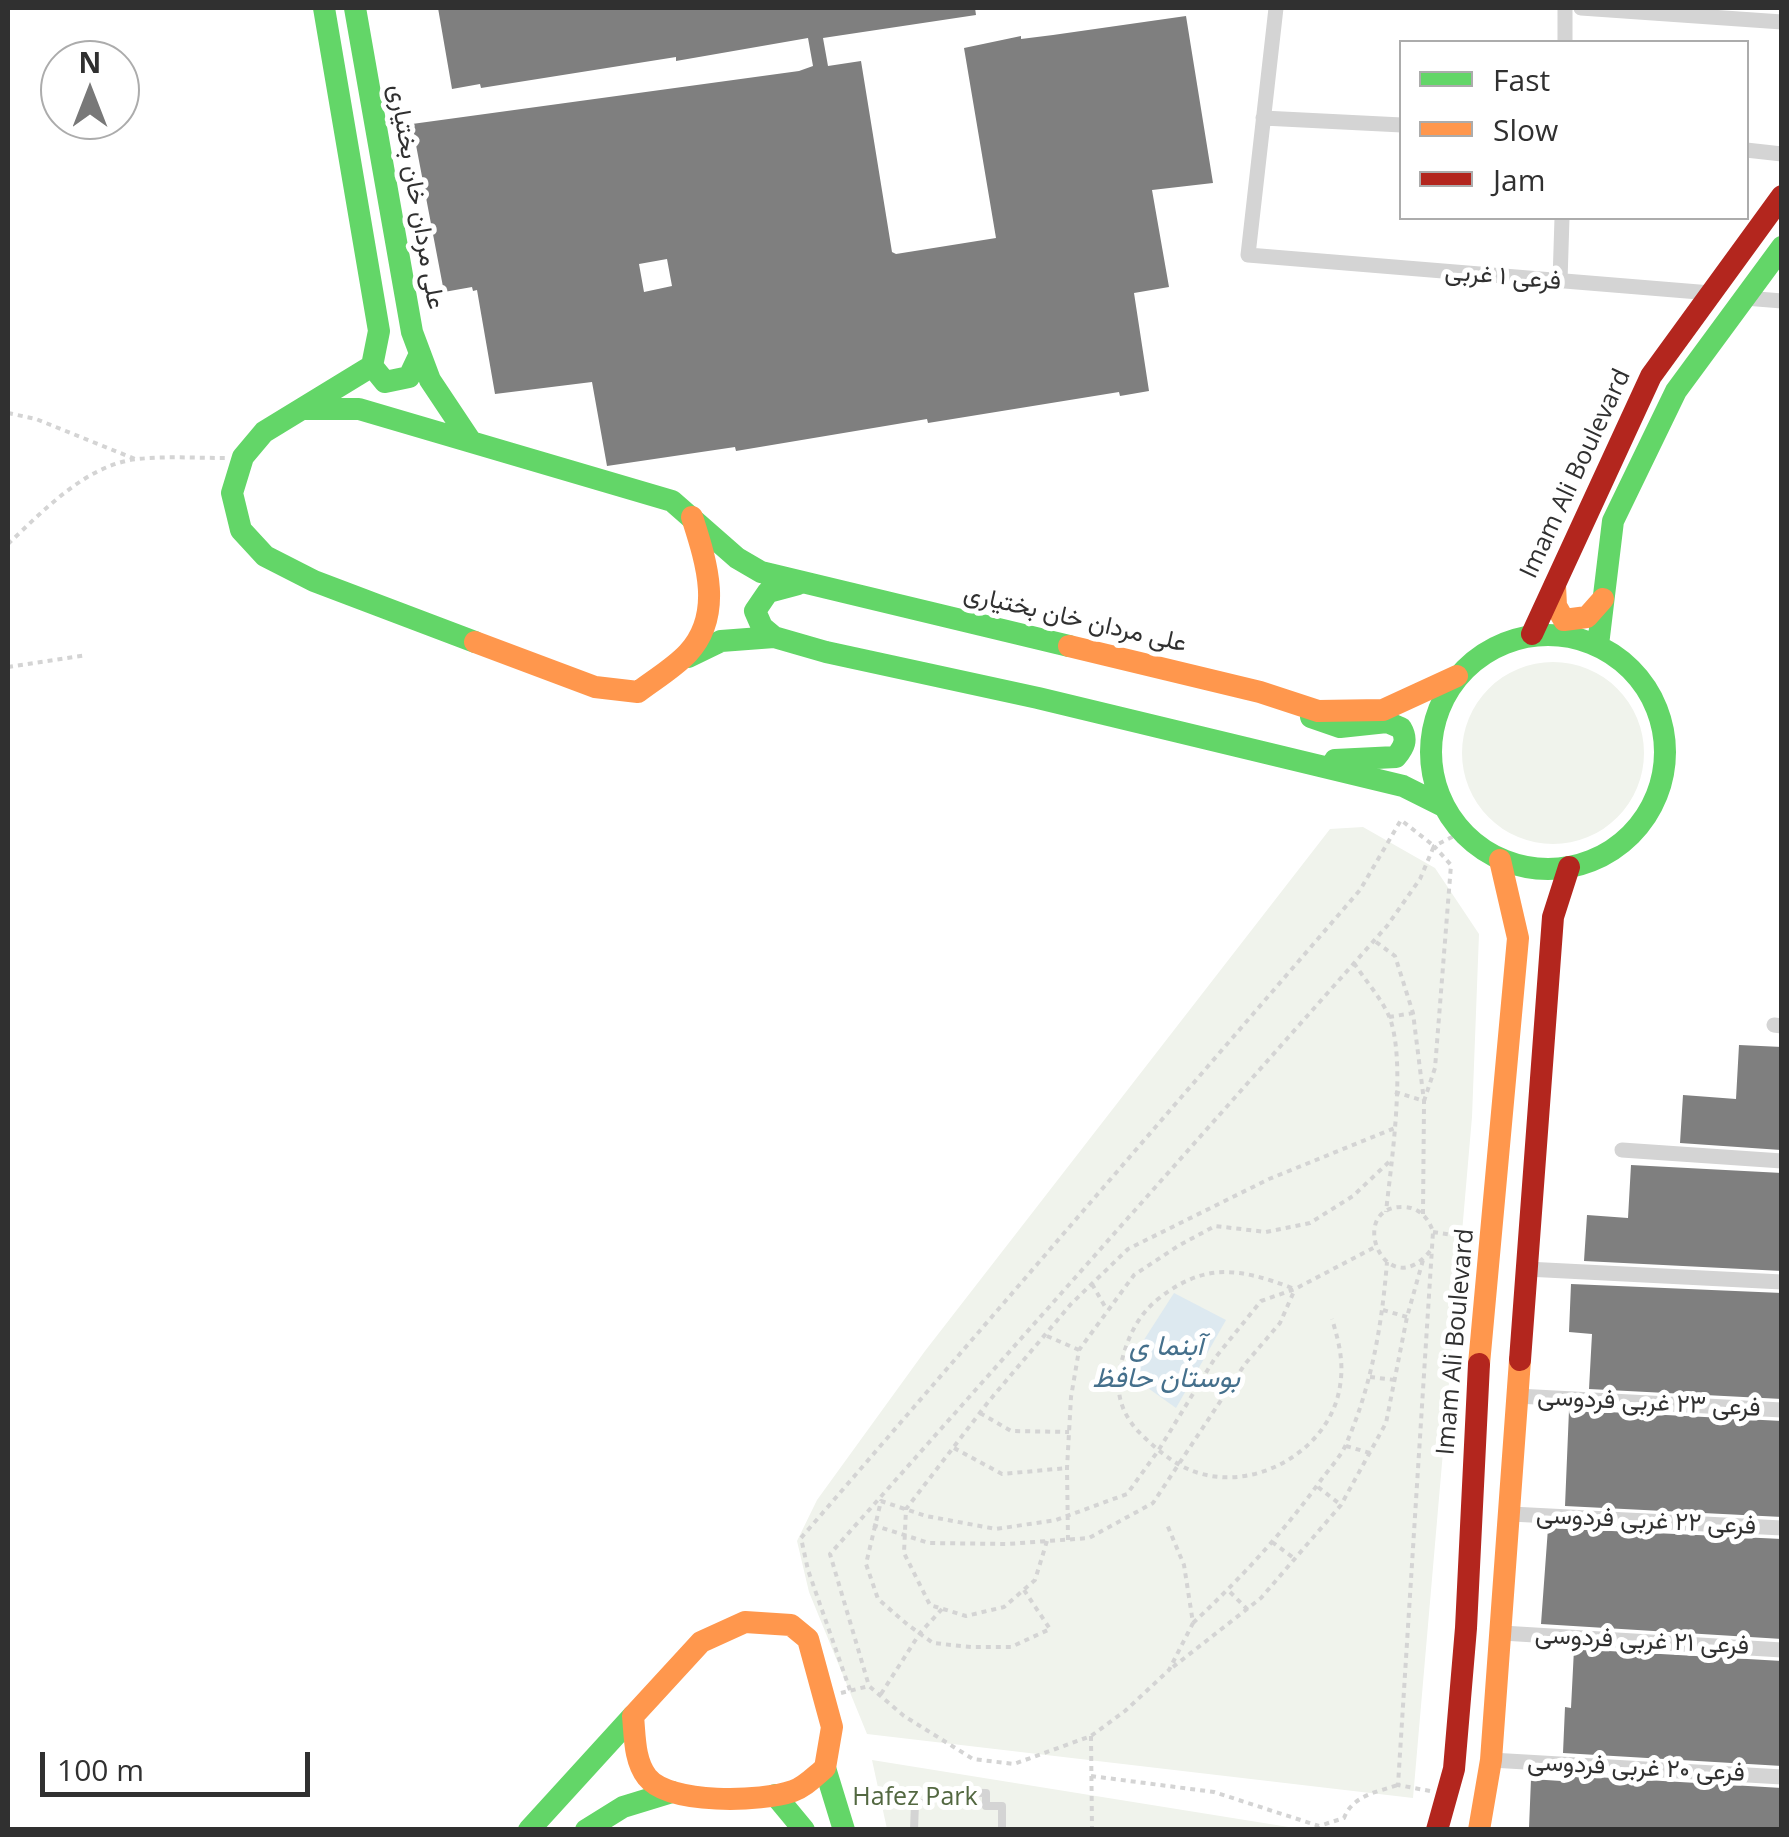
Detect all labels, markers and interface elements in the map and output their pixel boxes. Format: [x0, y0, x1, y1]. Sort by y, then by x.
north arrow [40, 40, 140, 140]
legend [1399, 40, 1749, 220]
text: N [79, 43, 101, 81]
text: Fast [1493, 59, 1550, 100]
street label: علی مردان خان بختیاری [381, 82, 451, 312]
text: Slow [1493, 109, 1558, 150]
text: Jam [1493, 159, 1546, 200]
street label: فرعی ۱ غربی [1444, 257, 1562, 297]
street label: Imam Ali Boulevard [1514, 365, 1638, 583]
street label: علی مردان خان بختیاری [961, 579, 1189, 659]
street label: Imam Ali Boulevard [1431, 1227, 1481, 1457]
water label: آبنما ی بوستان حافظ [1092, 1330, 1240, 1396]
street label: فرعی ۲۳ غربی فردوسی [1537, 1382, 1761, 1424]
street label: فرعی ۲۲ غربی فردوسی [1535, 1500, 1757, 1542]
street label: فرعی ۲۱ غربی فردوسی [1534, 1620, 1750, 1662]
scale bar [45, 1732, 315, 1794]
street label: فرعی ۲۰ غربی فردوسی [1527, 1747, 1745, 1789]
text: 100 m [57, 1749, 144, 1790]
park label: Hafez Park [852, 1783, 978, 1813]

